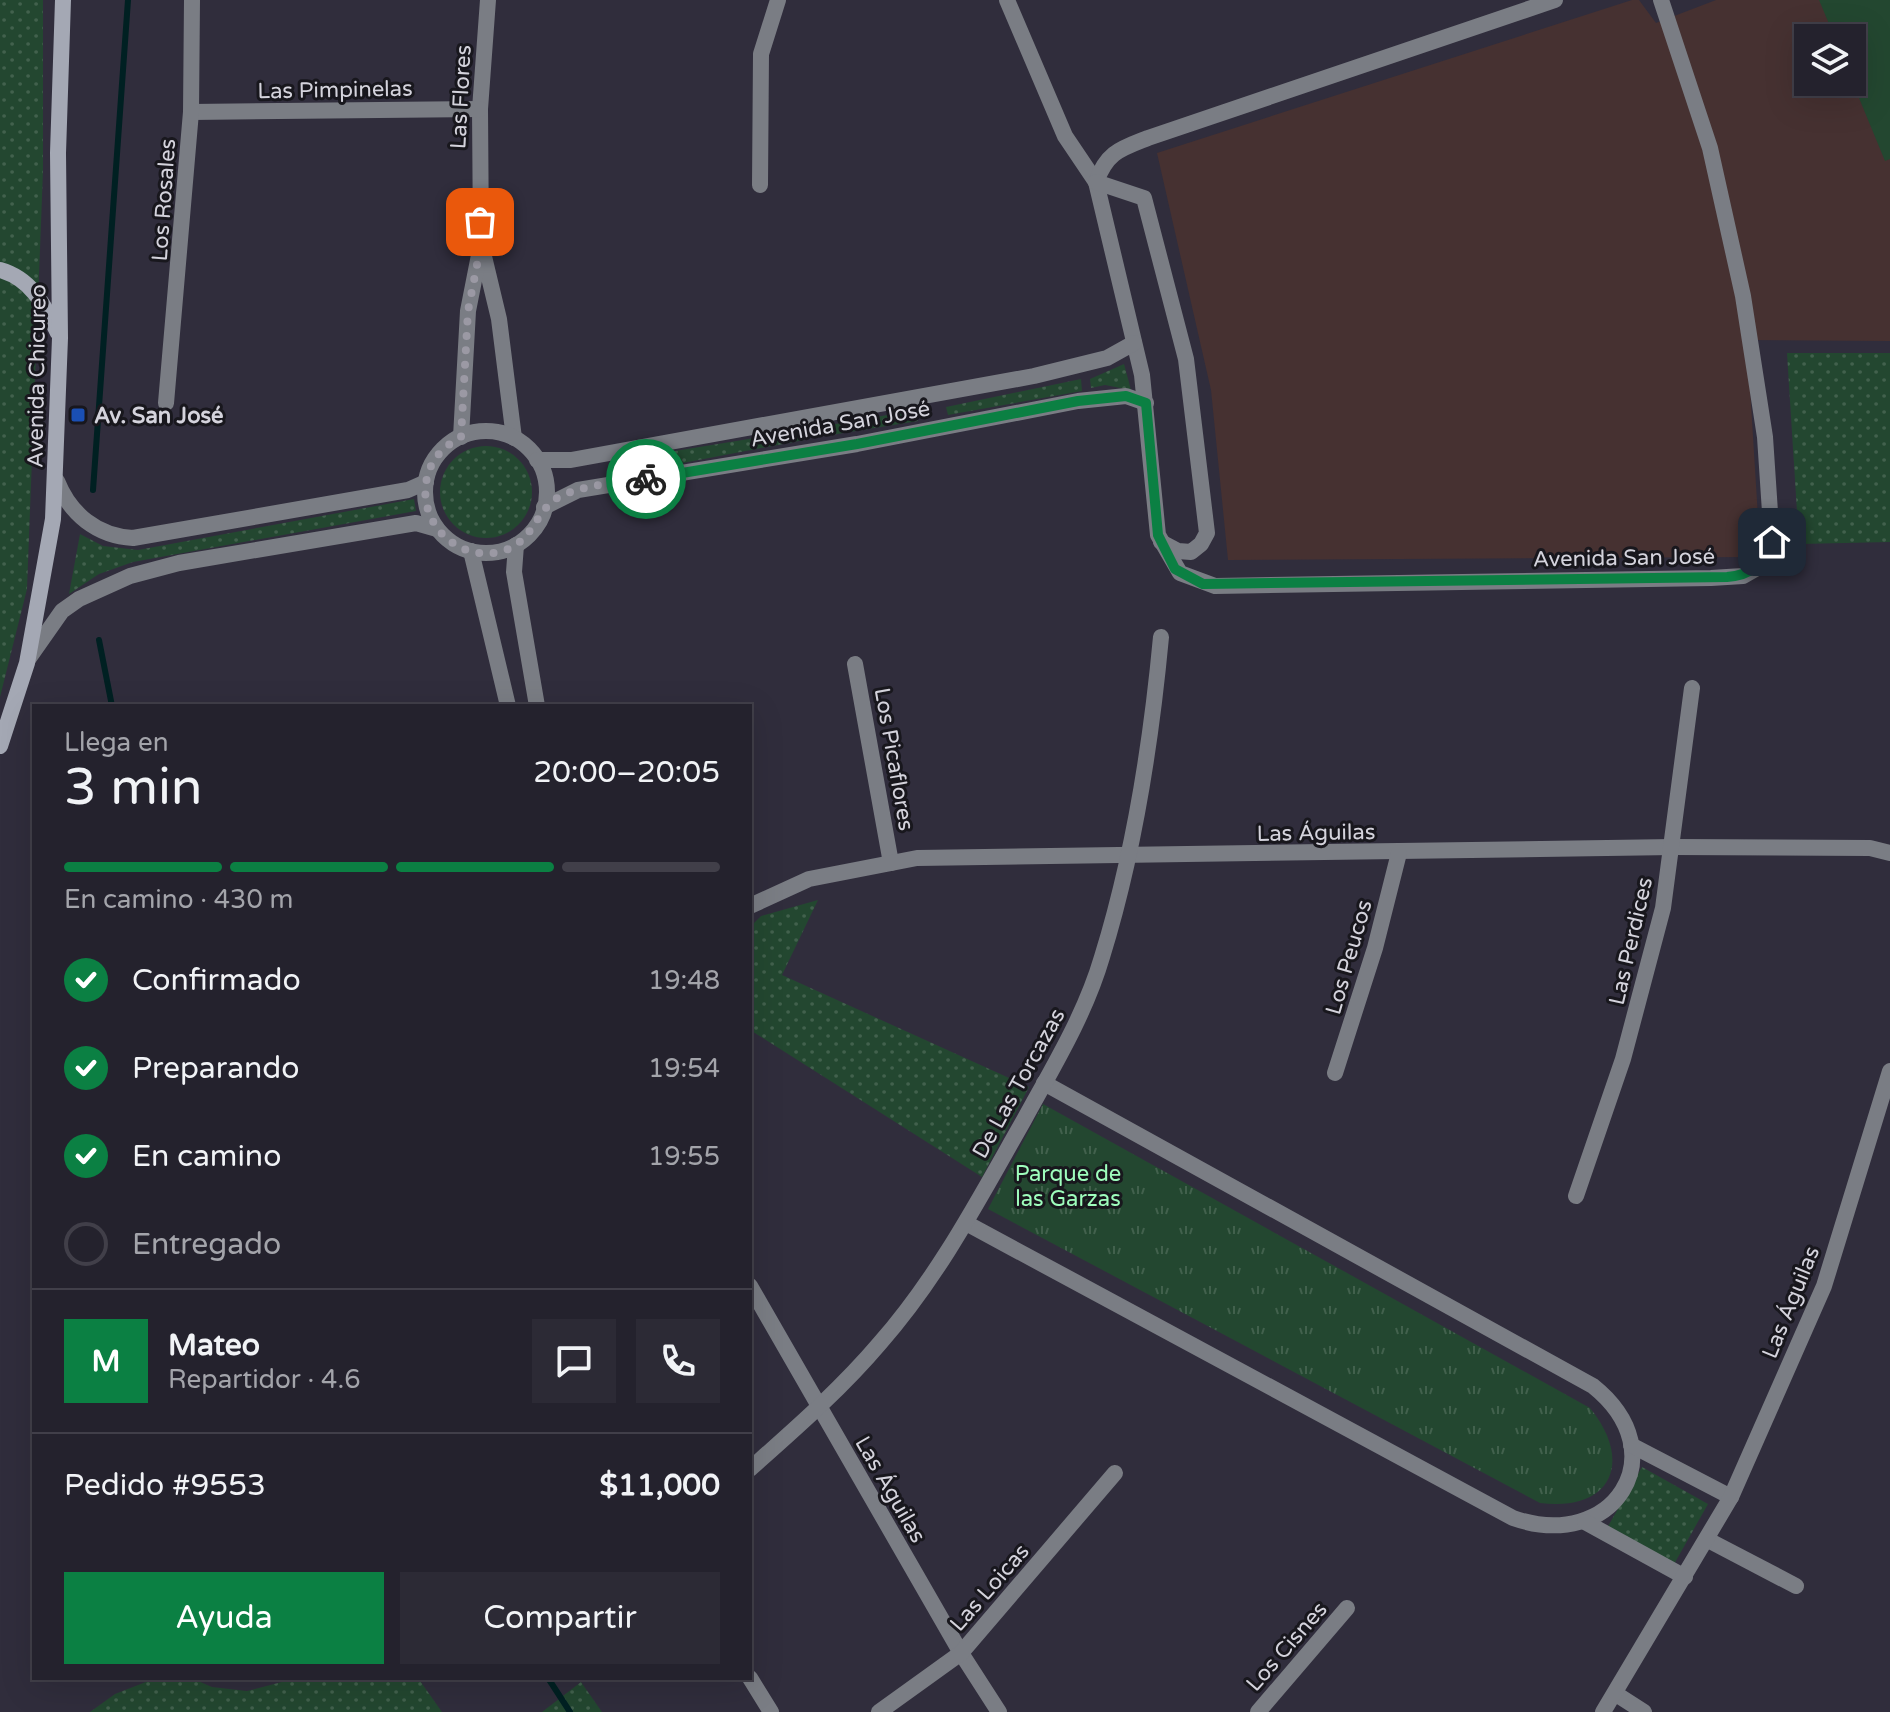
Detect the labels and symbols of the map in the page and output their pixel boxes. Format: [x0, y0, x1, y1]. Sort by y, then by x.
street label: Las Flores [445, 44, 477, 150]
street label: Las Pimpinelas [257, 76, 413, 104]
street label: Los Rosales [147, 138, 181, 262]
pin [446, 188, 514, 256]
street label: Avenida Chicureo [22, 284, 52, 468]
street label: Avenida San José [748, 395, 932, 453]
place label: Av. San José [94, 403, 224, 429]
marker: Av. San José [69, 406, 87, 424]
courier [606, 439, 686, 519]
pin [1738, 508, 1806, 576]
street label: Avenida San José [1533, 543, 1715, 573]
street label: Los Picaflores [869, 686, 919, 833]
street label: Las Águilas [1256, 818, 1376, 847]
street label: Las Perdices [1604, 875, 1658, 1008]
street label: Los Peucos [1320, 897, 1378, 1018]
street label: De Las Torcazas [967, 1004, 1071, 1163]
park label: Parque de las Garzas [1015, 1161, 1121, 1212]
street label: Las Águilas [1756, 1242, 1825, 1362]
street label: Las Águilas [849, 1431, 932, 1547]
street label: Las Loicas [945, 1539, 1035, 1637]
street label: Los Cisnes [1241, 1597, 1333, 1697]

